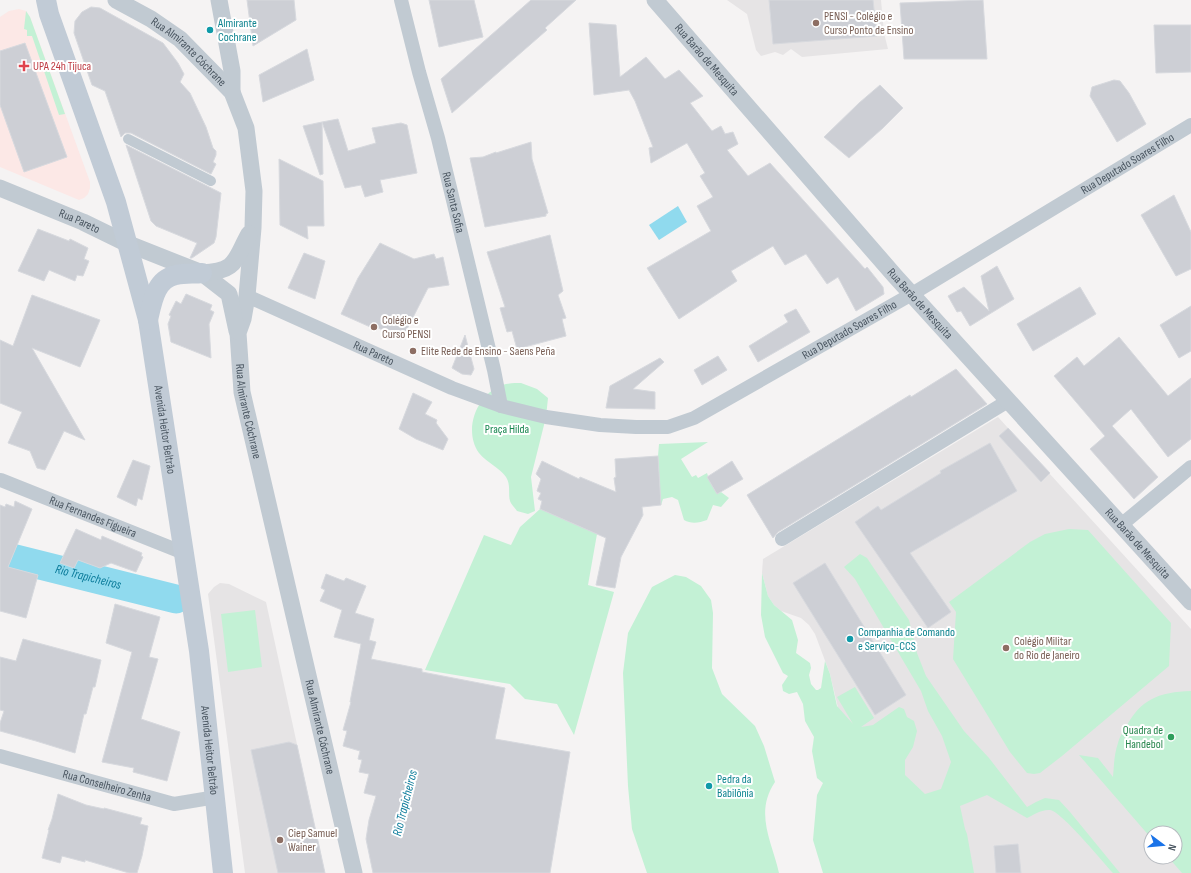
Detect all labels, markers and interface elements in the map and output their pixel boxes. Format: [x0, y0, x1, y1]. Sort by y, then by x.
place label: PENSI - Colégio e Curso Ponto de Ensino [824, 9, 913, 38]
street label: Rua Almirante Cóchrane [148, 14, 230, 90]
place label: Almirante Cochrane [217, 16, 257, 45]
marker: PENSI - Colégio e Curso Ponto de Ensino [811, 18, 821, 28]
street label: Rua Barão de Mesquita [671, 21, 742, 99]
marker: Almirante Cochrane [205, 25, 215, 35]
place label: UPA 24h Tijuca [33, 59, 92, 74]
marker: UPA 24h Tijuca [18, 60, 30, 72]
street label: Rua Deputado Soares Filho [1078, 130, 1177, 198]
street label: Rua Santa Sofia [439, 170, 468, 235]
street label: Rua Pareto [57, 205, 102, 237]
street label: Rua Barão de Mesquita [884, 265, 956, 342]
street label: Rua Deputado Soares Filho [799, 297, 899, 363]
place label: Colégio e Curso PENSI [382, 313, 431, 342]
marker: Colégio e Curso PENSI [369, 322, 379, 332]
street label: Rua Pareto [351, 337, 397, 369]
place label: Elite Rede de Ensino - Saens Peña [421, 344, 556, 359]
marker: Elite Rede de Ensino - Saens Peña [408, 346, 418, 356]
street label: Rua Almirante Cóchrane [233, 363, 265, 460]
street label: Avenida Heitor Beltrão [151, 383, 179, 475]
park label: Praça Hilda [485, 422, 530, 437]
street label: Rua Fernandes Figueira [47, 493, 139, 541]
street label: Rua Barão de Mesquita [1102, 505, 1174, 582]
water label: Rio Trapicheiros [54, 561, 123, 593]
place label: Companhia de Comando e Serviço-CCS [858, 625, 955, 654]
marker: Companhia de Comando e Serviço-CCS [845, 634, 855, 644]
place label: Colégio Militar do Rio de Janeiro [1014, 634, 1080, 663]
marker: Colégio Militar do Rio de Janeiro [1001, 643, 1011, 653]
street label: Rua Almirante Cóchrane [302, 678, 338, 776]
street label: Avenida Heitor Beltrão [197, 704, 222, 796]
place label: Quadra de Handebol [1123, 723, 1163, 752]
marker: Quadra de Handebol [1166, 732, 1176, 742]
street label: Rua Conselheiro Zenha [61, 766, 153, 805]
water label: Rio Trapicheiros [389, 768, 421, 838]
place label: Pedra da Babilônia [717, 772, 754, 801]
marker: Pedra da Babilônia [704, 781, 714, 791]
north arrow [1143, 825, 1183, 865]
place label: Ciep Samuel Wainer [288, 826, 337, 855]
marker: Ciep Samuel Wainer [275, 835, 285, 845]
text: N [1165, 843, 1179, 852]

